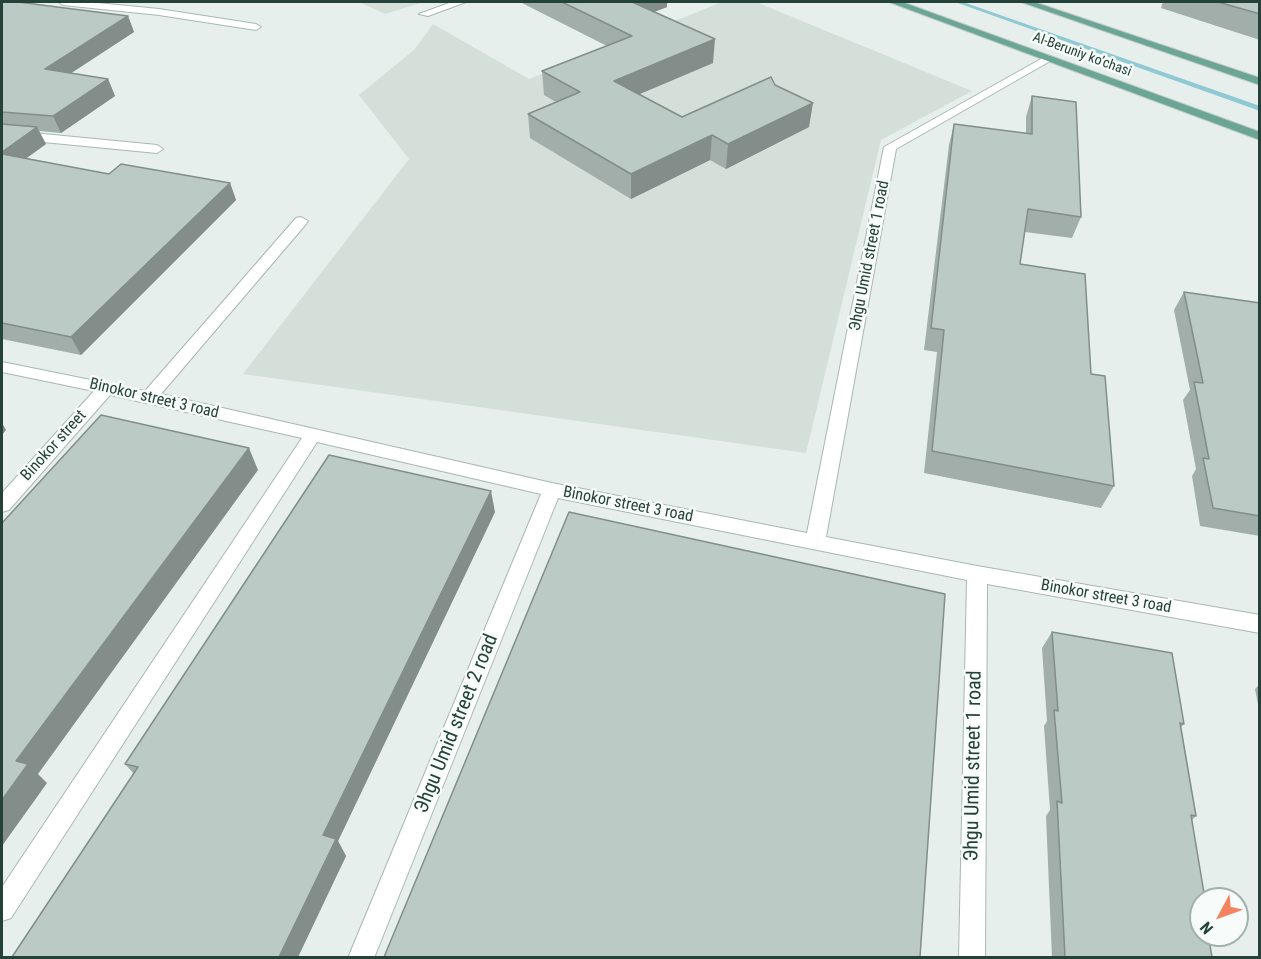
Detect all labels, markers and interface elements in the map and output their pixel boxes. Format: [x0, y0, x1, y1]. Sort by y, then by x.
street label: Al-Beruniy ko’chasi [1030, 29, 1134, 81]
street label: Эhgu Umid street 1 road [846, 179, 894, 333]
street label: Binokor street 3 road [88, 375, 220, 423]
street label: Binokor street [17, 407, 91, 485]
street label: Binokor street 3 road [561, 483, 695, 527]
street label: Binokor street 3 road [1039, 576, 1173, 618]
street label: Эhgu Umid street 2 road [410, 631, 504, 817]
street label: Эhgu Umid street 1 road [960, 670, 988, 862]
north arrow [1189, 887, 1249, 947]
text: N [1196, 918, 1217, 938]

